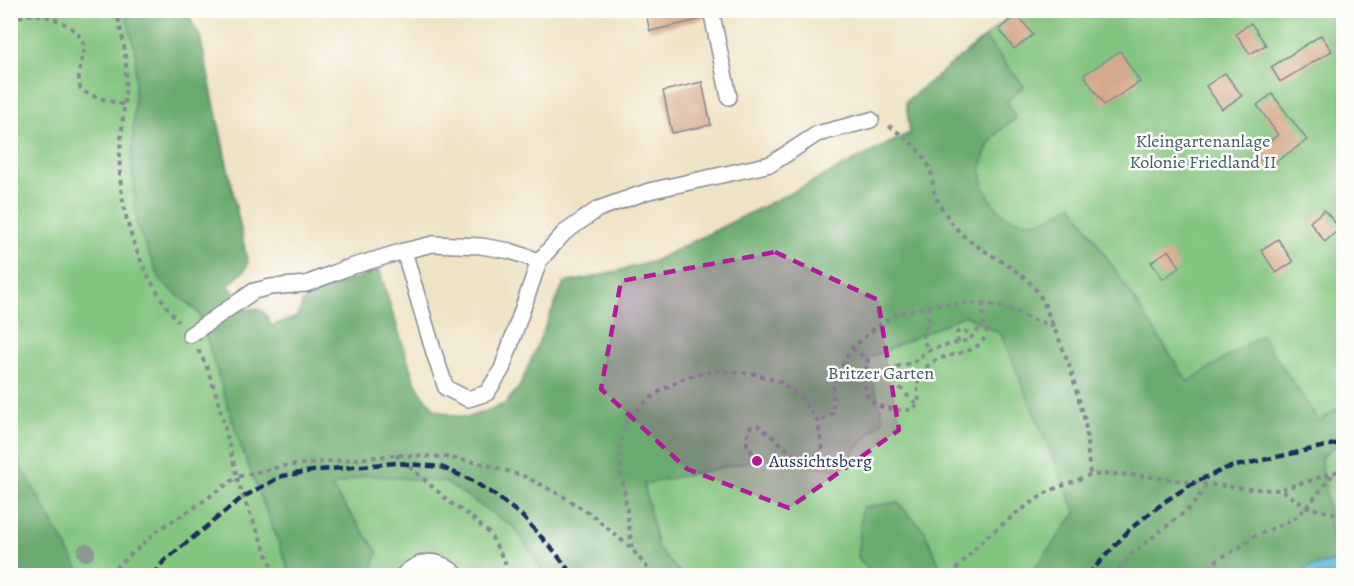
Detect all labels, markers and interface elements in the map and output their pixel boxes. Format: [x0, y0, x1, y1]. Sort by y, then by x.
park label: Kleingartenanlage Kolonie Friedland II [1129, 129, 1277, 174]
park label: Britzer Garten [828, 361, 934, 385]
place label: Aussichtsberg [768, 449, 872, 473]
marker: Aussichtsberg [750, 454, 764, 468]

